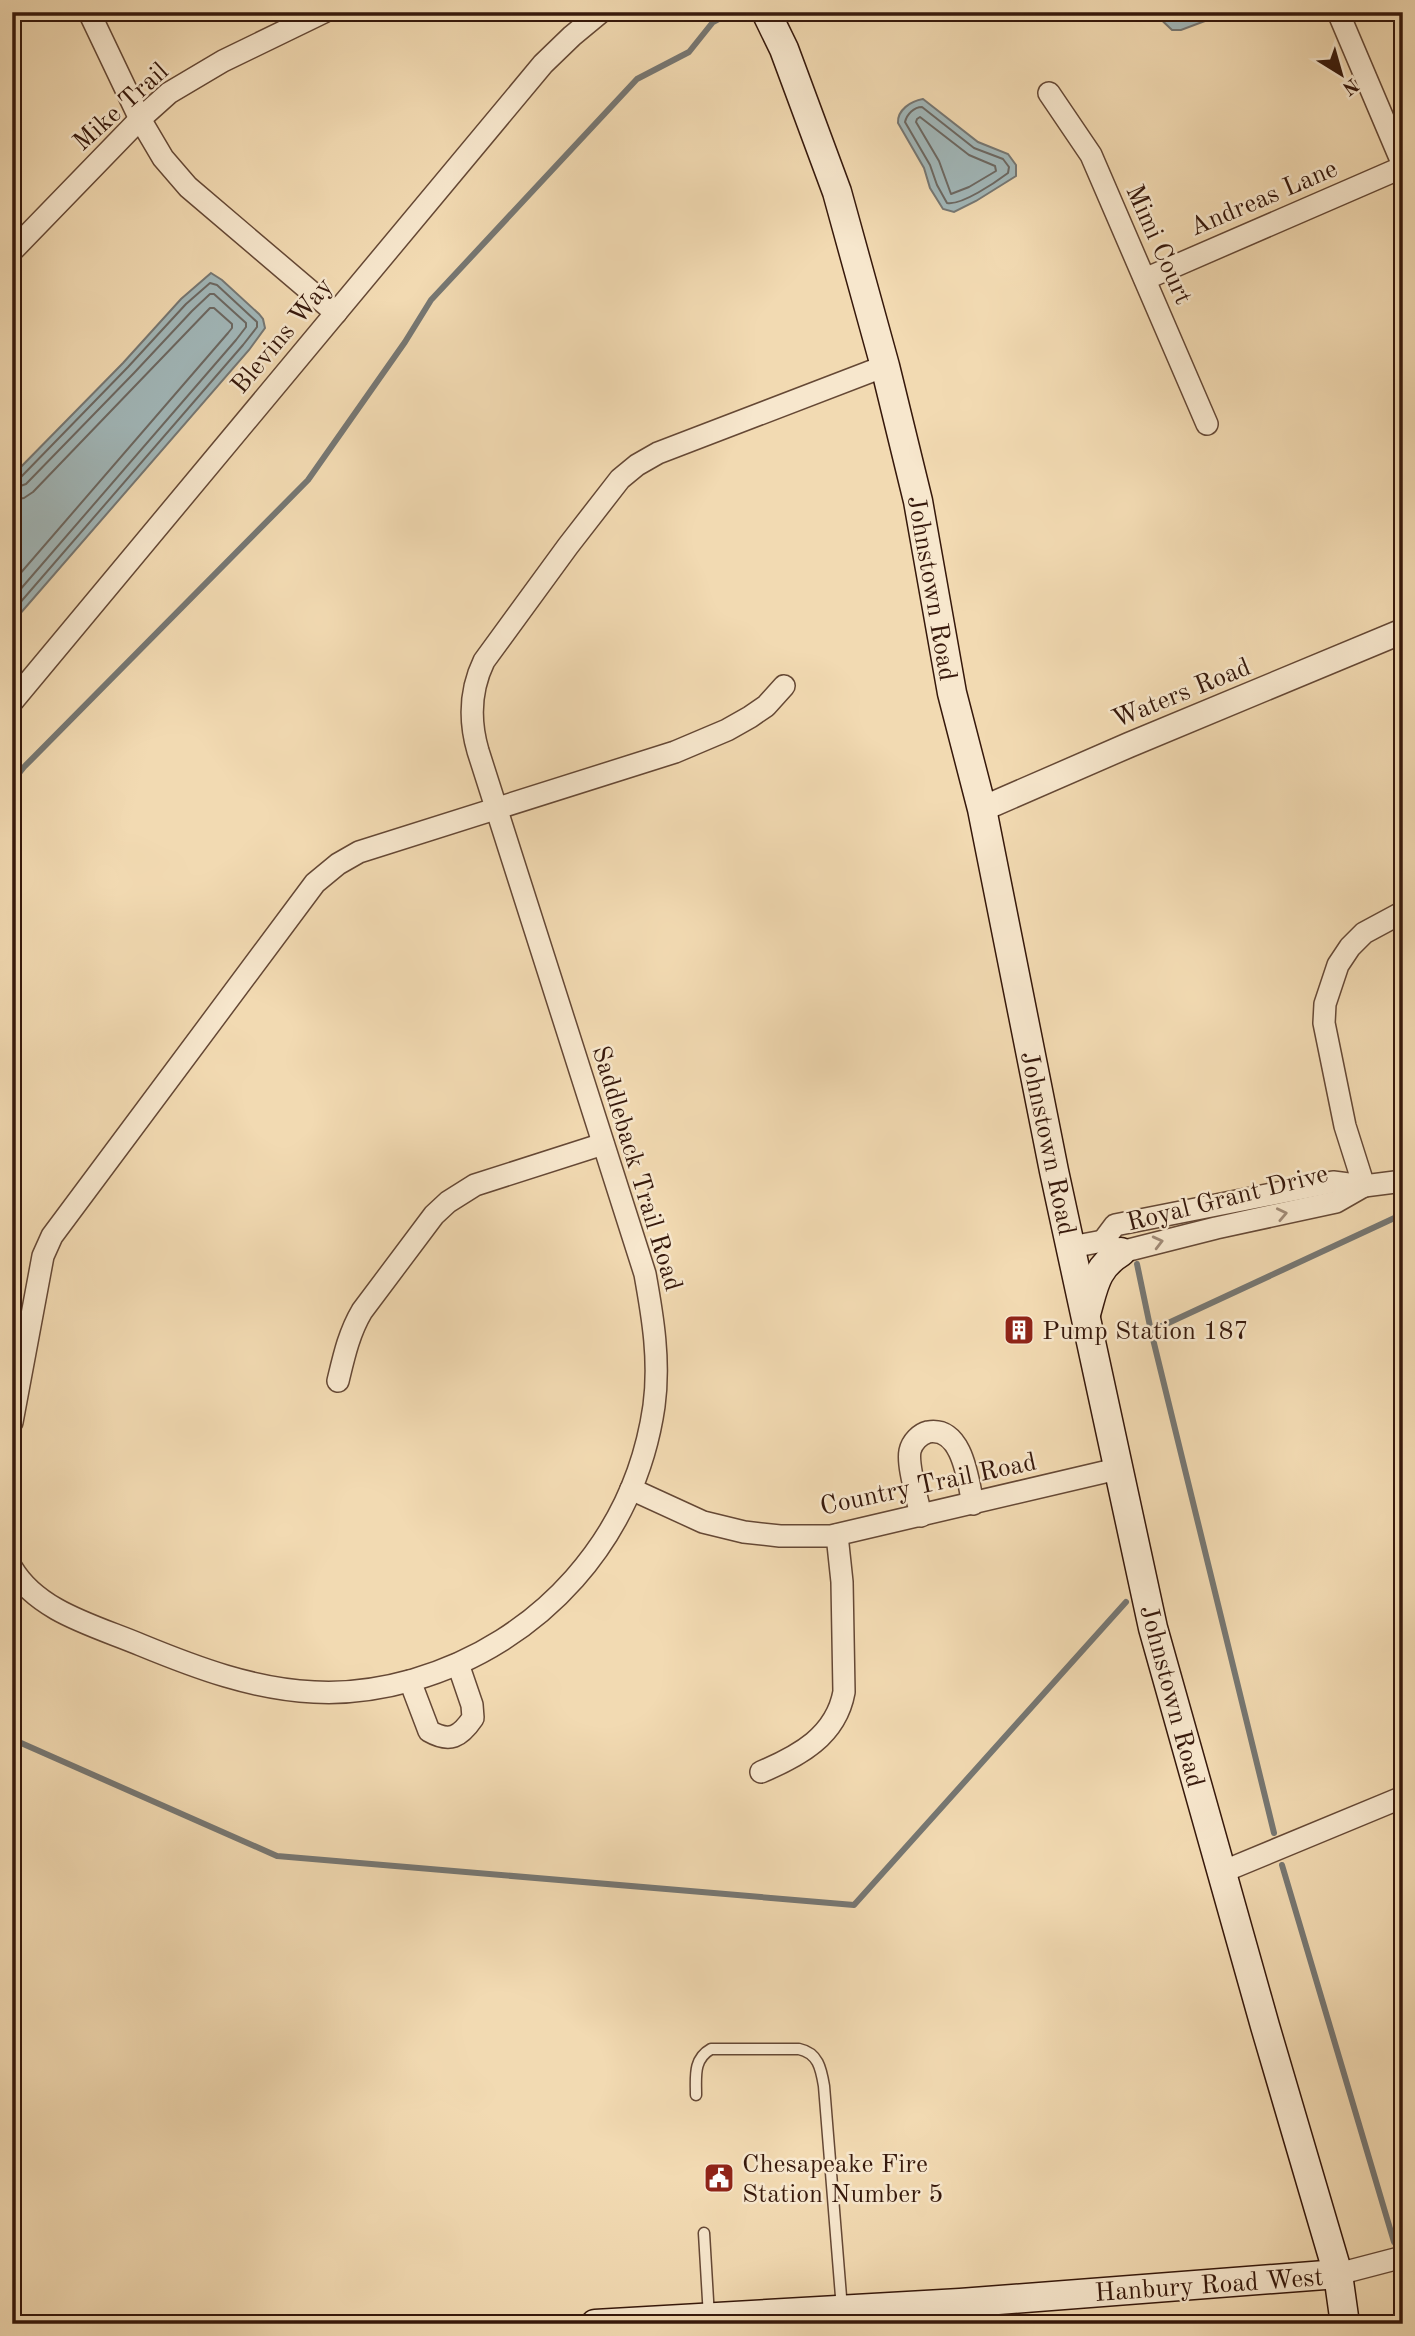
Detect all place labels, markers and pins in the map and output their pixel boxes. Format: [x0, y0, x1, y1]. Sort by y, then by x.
building icon: Pump Station 187 [1002, 1313, 1036, 1347]
place label: Pump Station 187 [1042, 1319, 1249, 1345]
place label: Chesapeake Fire Station Number 5 [742, 2152, 943, 2208]
public building icon: Chesapeake Fire Station Number 5 [702, 2161, 736, 2195]

